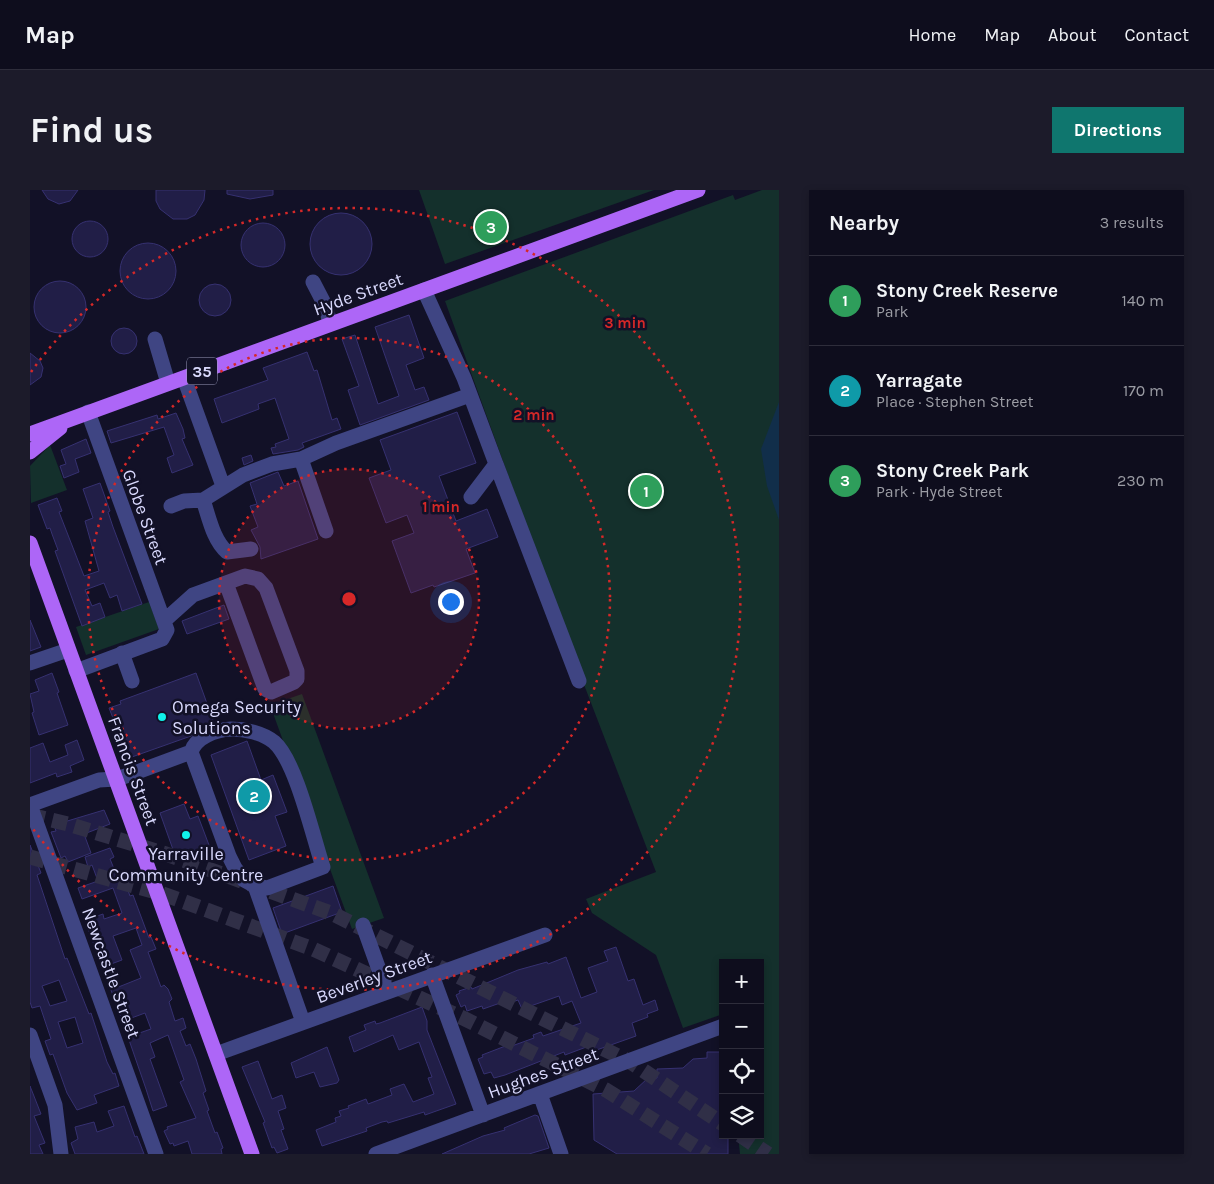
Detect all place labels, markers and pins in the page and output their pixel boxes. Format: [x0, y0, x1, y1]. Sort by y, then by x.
pin: 3 [475, 208, 507, 246]
pin: 1 [630, 472, 662, 510]
centre of rings [340, 590, 358, 608]
place label: Omega Security Solutions [172, 696, 302, 739]
marker: Omega Security Solutions [156, 711, 168, 723]
pin: 2 [238, 777, 270, 815]
marker: Yarraville Community Centre [180, 829, 192, 841]
place label: Yarraville Community Centre [109, 843, 263, 886]

